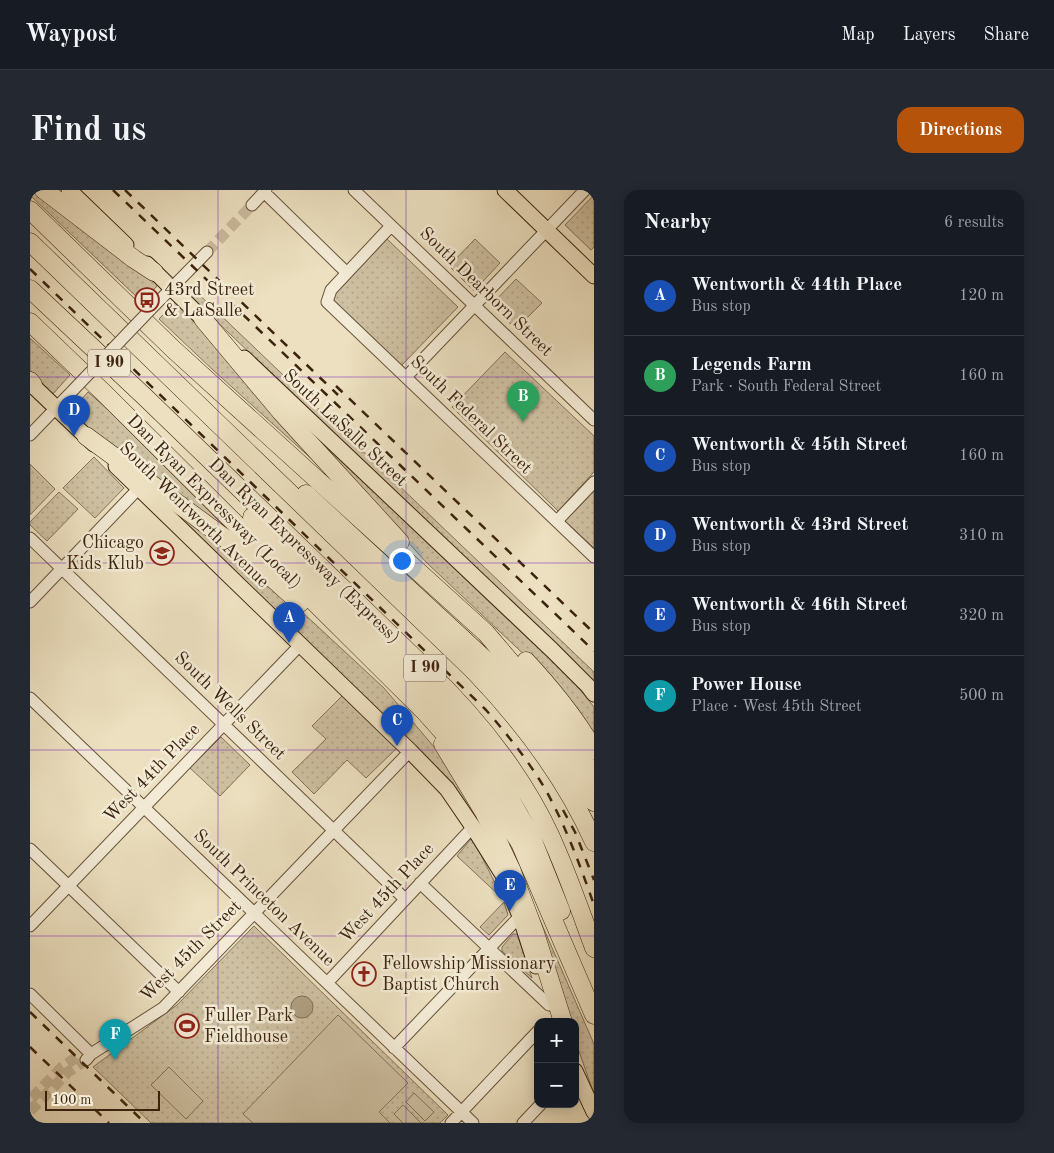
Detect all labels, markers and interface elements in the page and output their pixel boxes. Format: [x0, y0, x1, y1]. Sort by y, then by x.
text: Waypost [25, 23, 117, 47]
text: Map [841, 26, 875, 44]
text: Layers [903, 26, 955, 44]
text: Share [983, 26, 1029, 44]
button: Directions [897, 107, 1024, 153]
text: Find us [30, 113, 146, 148]
text: Nearby [644, 212, 712, 233]
text: 6 results [944, 215, 1004, 231]
street label: South Dearborn Street [416, 224, 556, 360]
text: Wentworth & 44th Place [691, 276, 902, 295]
place label: 43rd Street & LaSalle [164, 281, 254, 320]
bus stop icon: 43rd Street & LaSalle [134, 287, 160, 313]
text: A [654, 288, 666, 304]
text: 120 m [959, 288, 1004, 304]
text: Bus stop [691, 299, 751, 315]
road number: I 90 [88, 350, 130, 377]
street label: South Federal Street [407, 352, 535, 478]
text: Legends Farm [691, 356, 812, 375]
street label: South LaSalle Street [279, 366, 411, 490]
text: B [654, 368, 666, 384]
text: 160 m [959, 368, 1004, 384]
text: Park · South Federal Street [691, 379, 881, 395]
pin: B [507, 381, 539, 422]
pin: D [58, 395, 90, 436]
street label: Dan Ryan Expressway (Local) [123, 411, 305, 593]
text: Wentworth & 45th Street [691, 436, 907, 455]
street label: South Wentworth Avenue [116, 439, 272, 591]
text: C [655, 448, 665, 464]
text: 160 m [959, 448, 1004, 464]
street label: Dan Ryan Expressway (Express) [205, 454, 404, 647]
text: Bus stop [691, 459, 751, 475]
text: Wentworth & 43rd Street [691, 516, 908, 535]
text: D [654, 528, 666, 544]
text: 310 m [959, 528, 1004, 544]
place label: Chicago Kids Klub [66, 534, 144, 573]
text: Bus stop [691, 539, 751, 555]
school or university icon: Chicago Kids Klub [149, 540, 175, 566]
your location [389, 548, 415, 574]
text: Wentworth & 46th Street [691, 596, 907, 615]
pin: A [273, 602, 305, 643]
text: E [654, 608, 666, 624]
text: 320 m [959, 608, 1004, 624]
text: Bus stop [691, 619, 751, 635]
street label: South Wells Street [171, 649, 289, 763]
road number: I 90 [404, 654, 446, 682]
text: Power House [691, 676, 802, 695]
text: F [655, 688, 665, 704]
text: 500 m [959, 688, 1004, 704]
text: Place · West 45th Street [691, 699, 862, 715]
pin: C [381, 705, 413, 746]
street label: West 44th Place [101, 720, 203, 826]
street label: South Princeton Avenue [190, 826, 338, 970]
street label: West 45th Place [336, 840, 438, 946]
pin: E [494, 870, 526, 911]
street label: West 45th Street [137, 897, 245, 1005]
place label: Fellowship Missionary Baptist Church [382, 955, 556, 994]
church icon: Fellowship Missionary Baptist Church [351, 961, 377, 987]
place label: Fuller Park Fieldhouse [204, 1007, 293, 1046]
sports icon: Fuller Park Fieldhouse [174, 1013, 200, 1039]
map controls [534, 1018, 579, 1108]
button: + [534, 1018, 579, 1063]
pin: F [99, 1019, 131, 1060]
button: − [534, 1063, 579, 1108]
scale bar [45, 1088, 160, 1111]
text: 100 m [52, 1093, 91, 1107]

